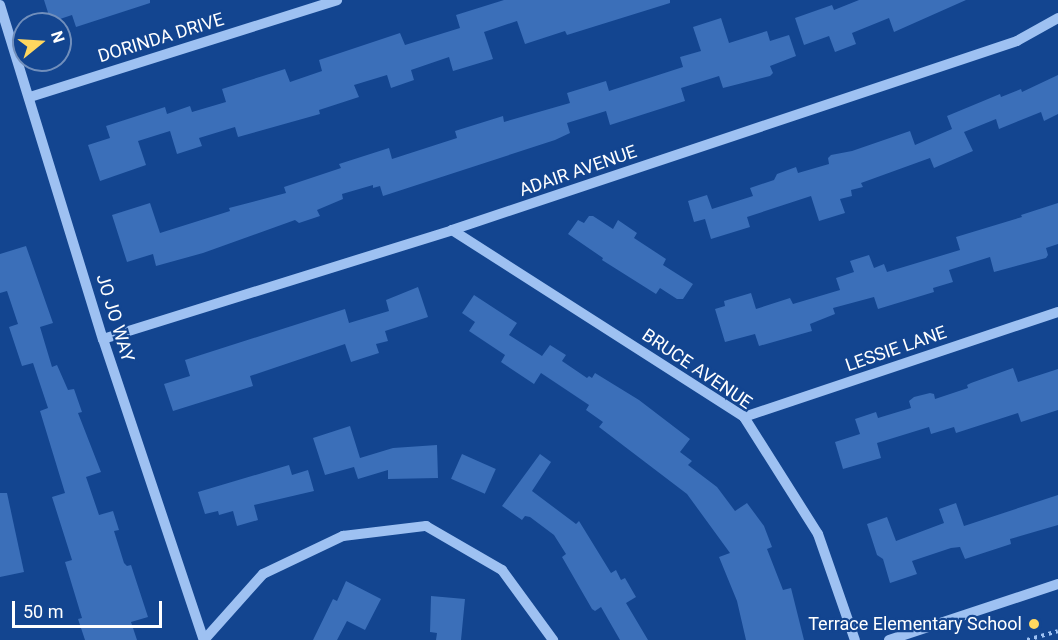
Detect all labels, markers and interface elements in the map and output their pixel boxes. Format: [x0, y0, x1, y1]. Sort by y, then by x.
street label: DORINDA DRIVE [96, 9, 226, 67]
north arrow [12, 12, 72, 72]
text: N [47, 29, 68, 45]
street label: ADAIR AVENUE [516, 141, 640, 201]
street label: JO JO WAY [91, 271, 139, 365]
street label: LESSIE LANE [843, 322, 949, 376]
street label: BRUCE AVENUE [638, 324, 756, 414]
scale bar [15, 589, 165, 627]
text: 50 m [23, 601, 63, 622]
place label: Terrace Elementary School [808, 613, 1022, 635]
marker: Terrace Elementary School [1027, 617, 1041, 631]

